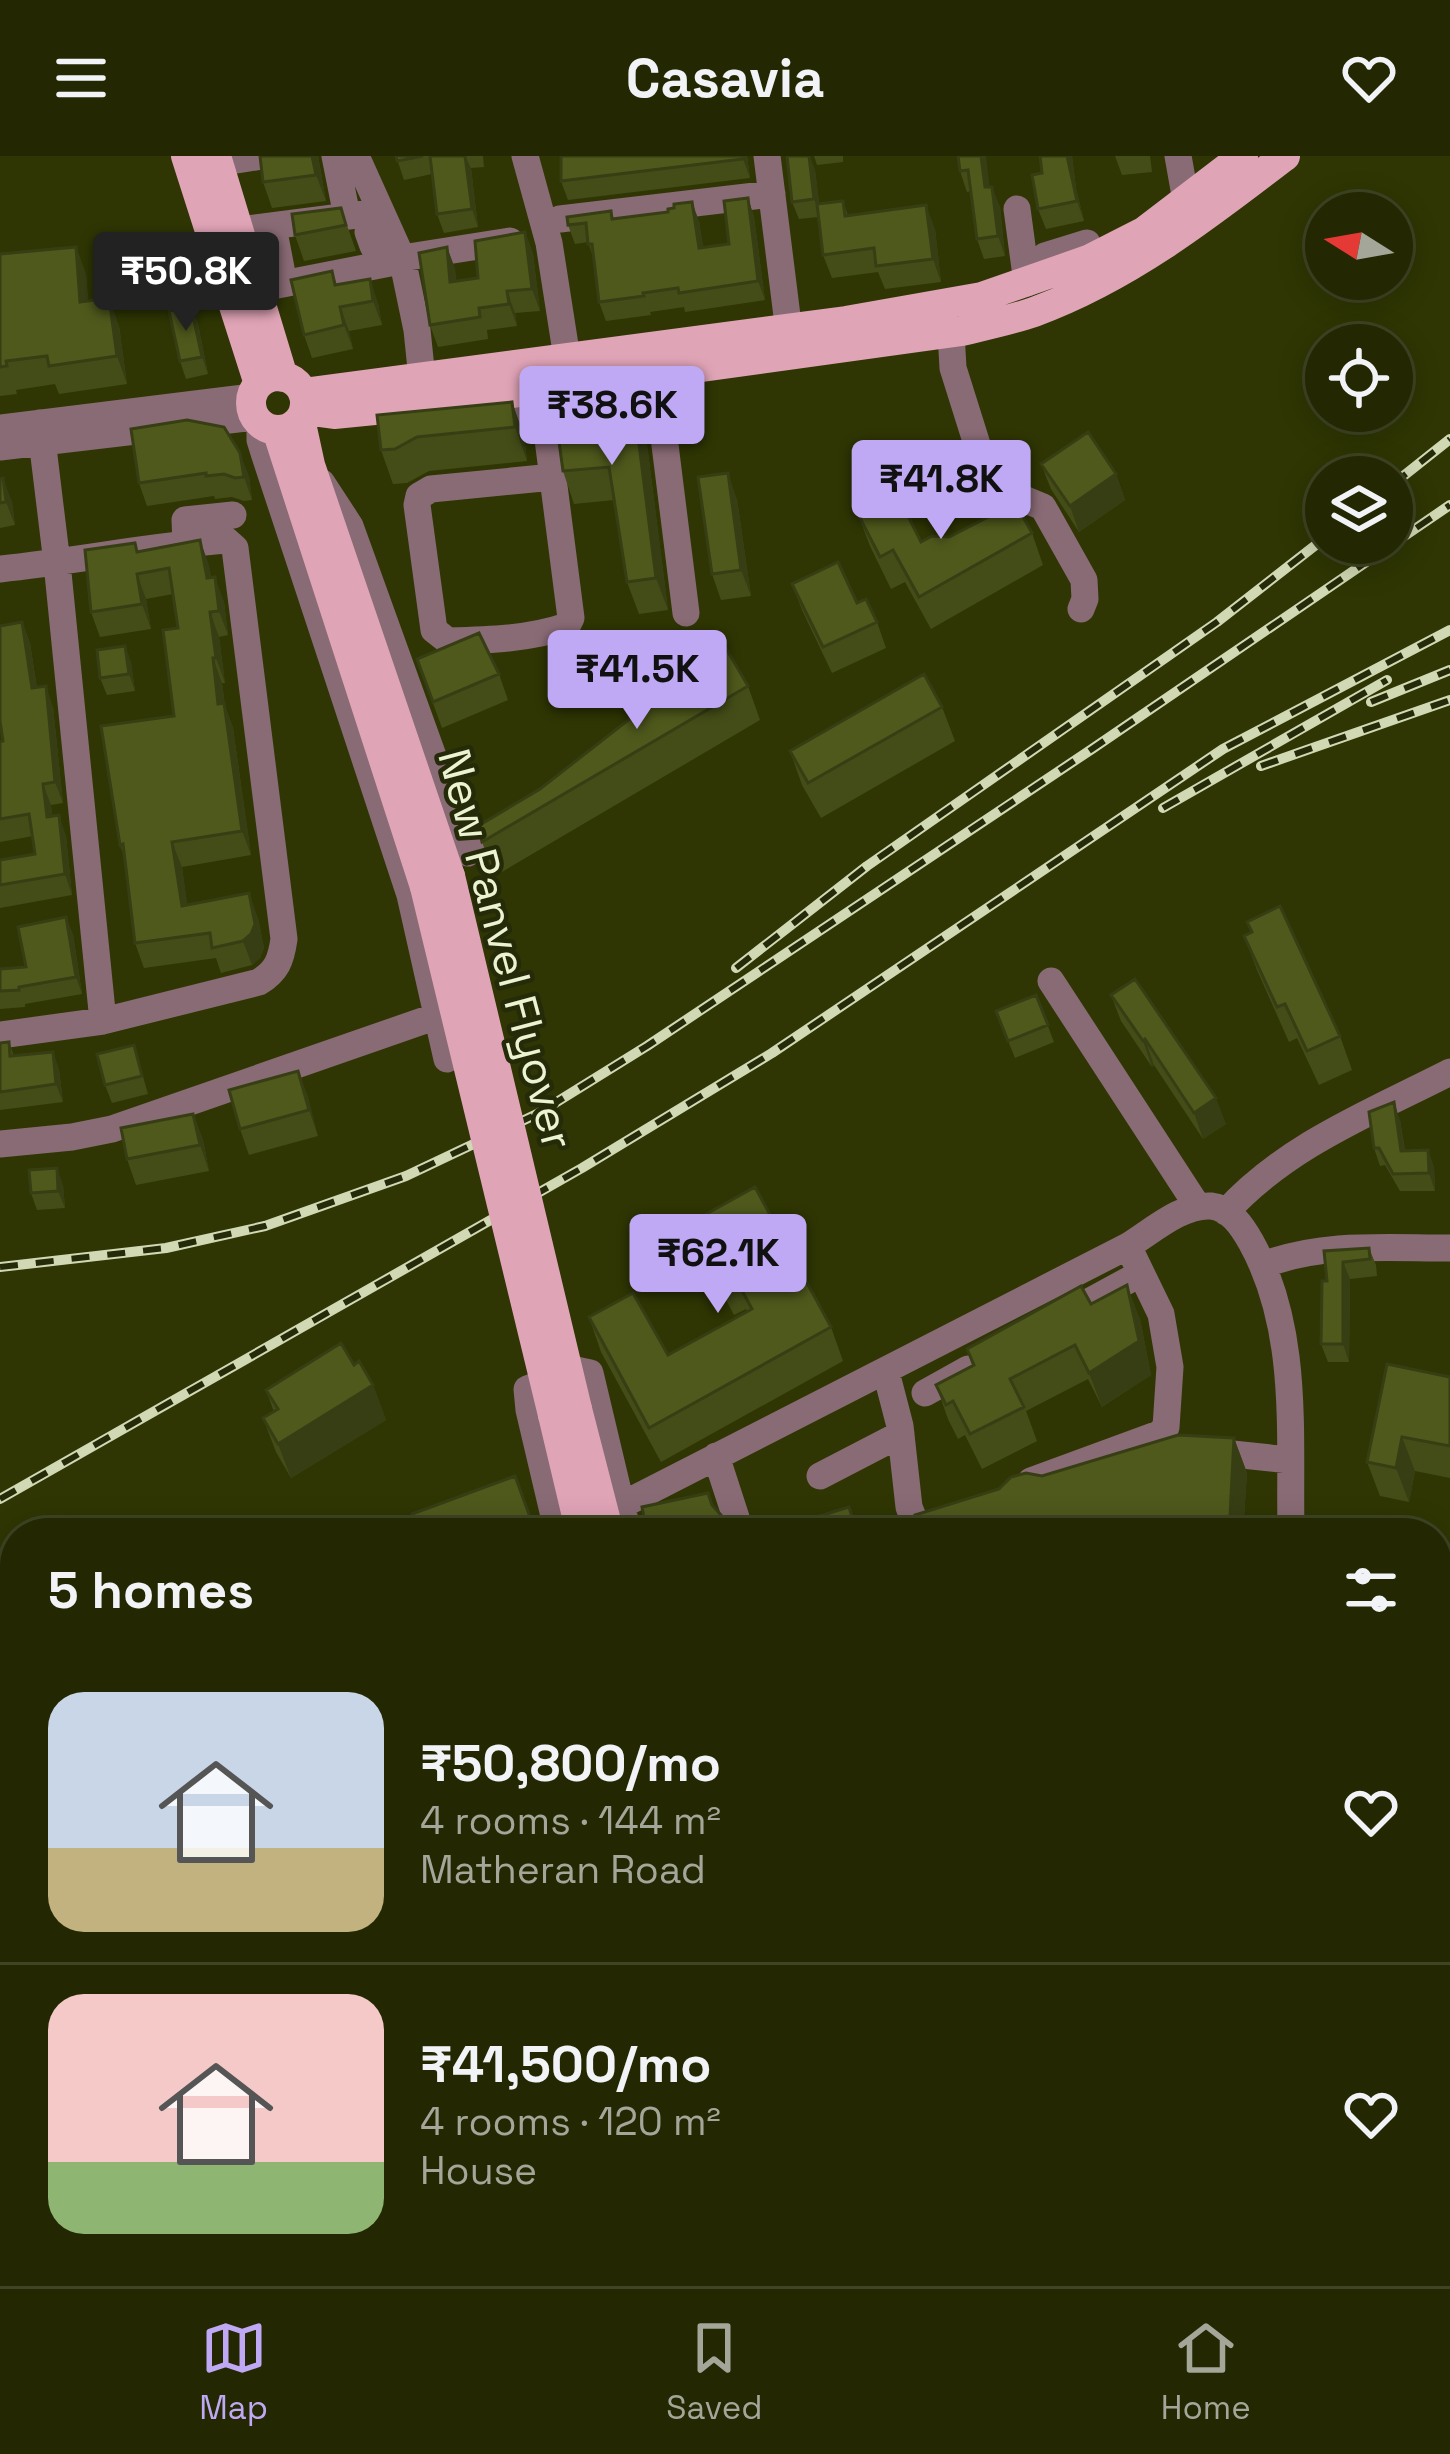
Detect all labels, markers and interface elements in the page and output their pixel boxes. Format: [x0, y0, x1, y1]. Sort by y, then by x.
text: Casavia [626, 44, 824, 113]
icon: menu [48, 45, 114, 111]
icon: heart [1336, 45, 1402, 111]
north arrow [1305, 192, 1413, 300]
map controls [1305, 192, 1413, 564]
pin: ₹50.8K [88, 232, 284, 334]
text: ₹50.8K [120, 246, 252, 295]
button: locate [1305, 324, 1413, 432]
pin: ₹38.6K [514, 366, 710, 468]
text: ₹38.6K [546, 380, 678, 429]
pin: ₹41.8K [843, 440, 1039, 542]
text: ₹41.8K [879, 454, 1003, 503]
button: layers [1305, 456, 1413, 564]
pin: ₹41.5K [539, 630, 735, 732]
text: ₹41.5K [575, 644, 699, 693]
street label: New Panvel Flyover [425, 743, 587, 1155]
pin: ₹62.1K [620, 1214, 816, 1316]
text: ₹62.1K [656, 1228, 780, 1277]
icon: filters [1338, 1557, 1404, 1623]
text: 5 homes [48, 1558, 254, 1623]
text: ₹50,800/mo [420, 1731, 721, 1796]
icon: home [144, 1740, 288, 1884]
icon: heart [1338, 1779, 1404, 1845]
text: 4 rooms · 144 m² [420, 1796, 721, 1845]
text: Matheran Road [420, 1845, 706, 1894]
text: ₹41,500/mo [420, 2032, 712, 2097]
icon: home [144, 2042, 288, 2186]
icon: heart [1338, 2081, 1404, 2147]
text: 4 rooms · 120 m² [420, 2097, 721, 2146]
text: House [420, 2146, 537, 2195]
tab: Map [199, 2315, 268, 2429]
tab: Saved [666, 2315, 763, 2429]
tab: Home [1161, 2315, 1251, 2429]

